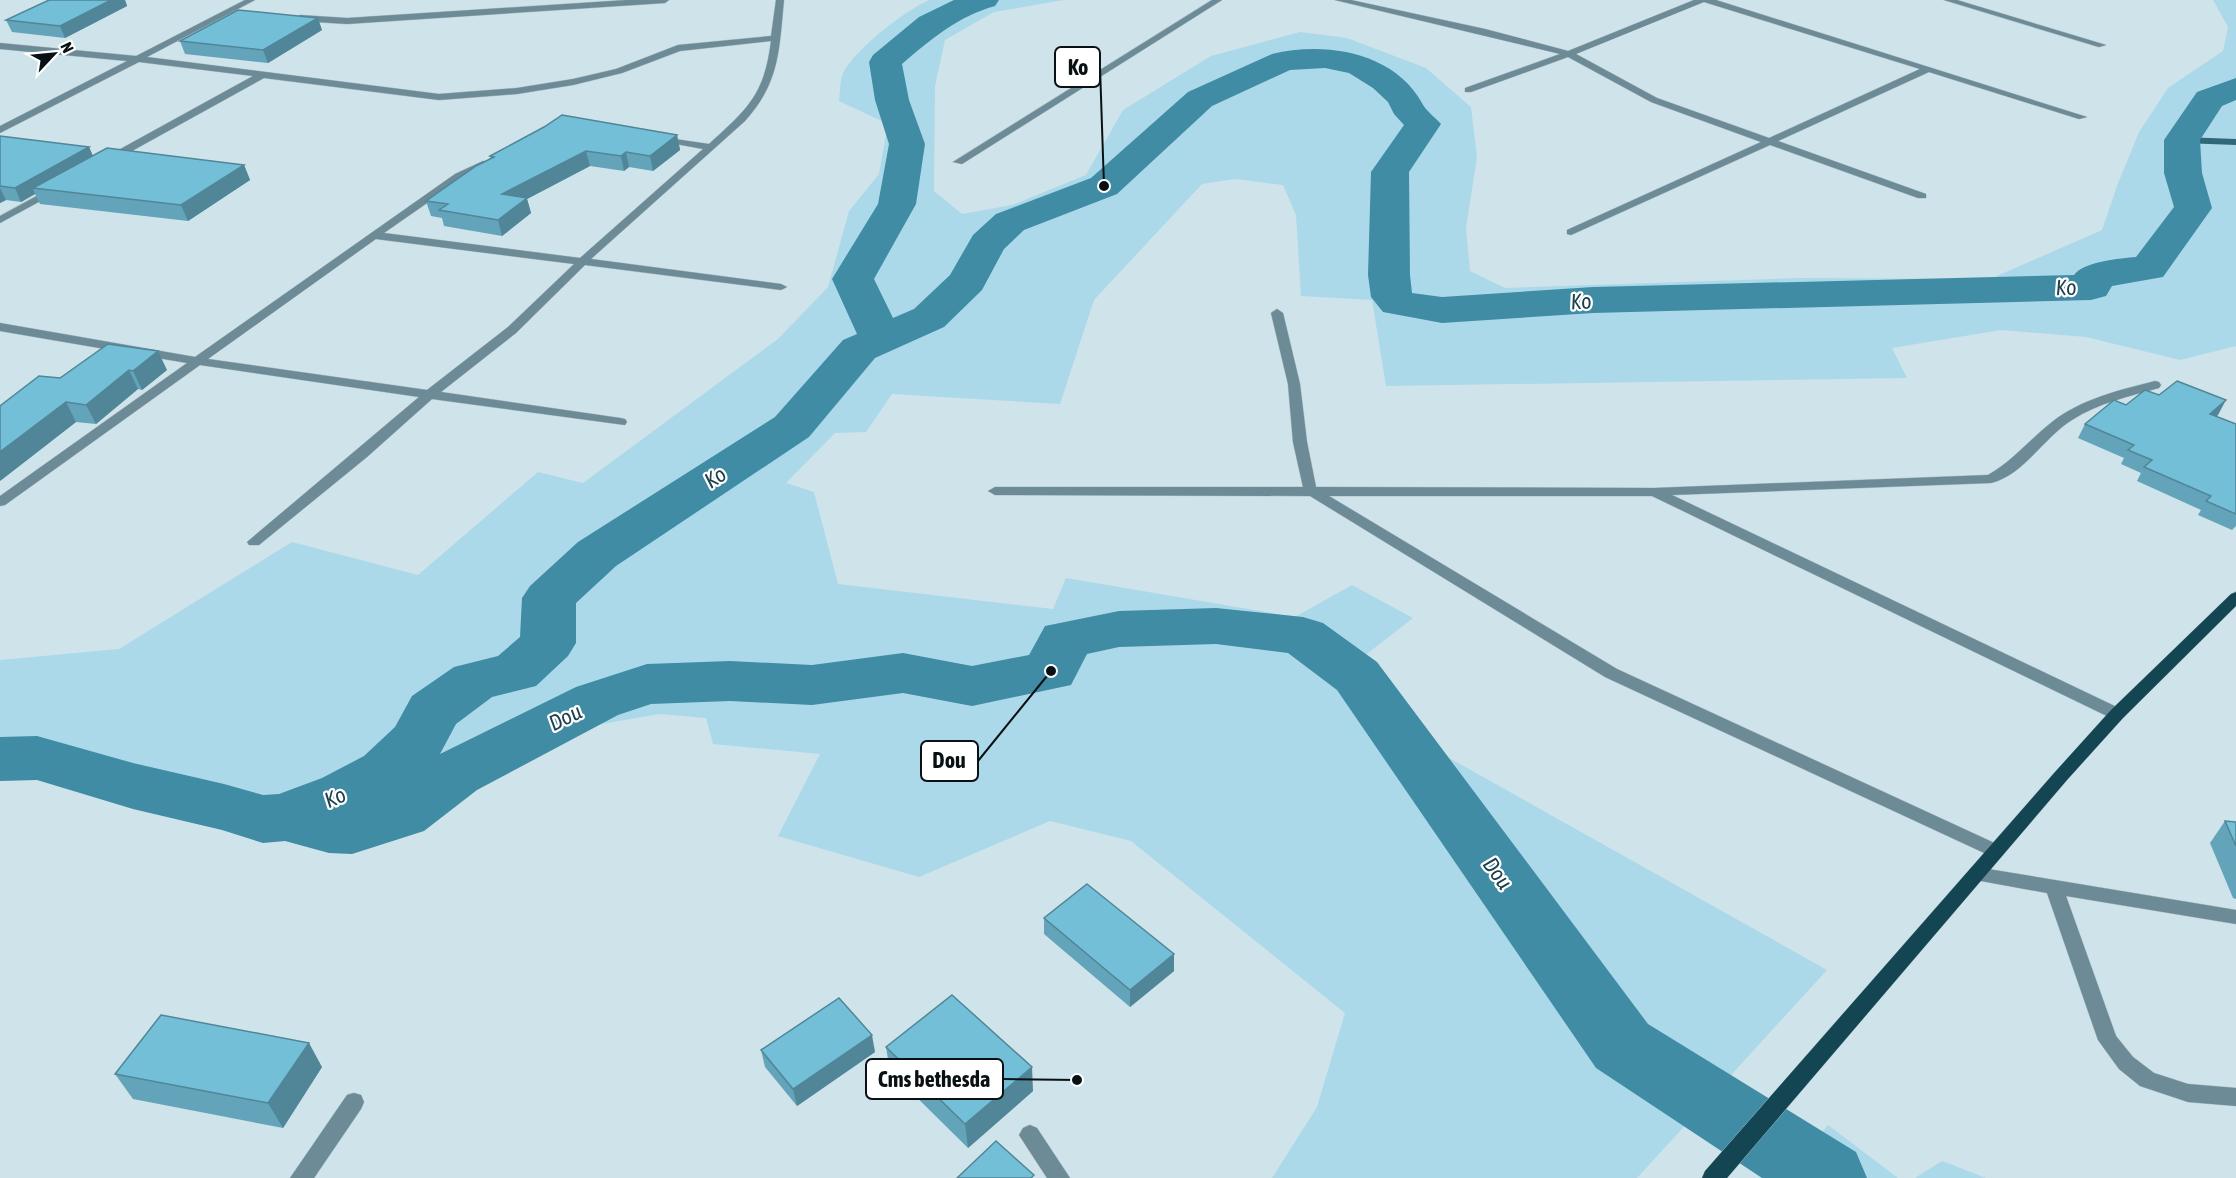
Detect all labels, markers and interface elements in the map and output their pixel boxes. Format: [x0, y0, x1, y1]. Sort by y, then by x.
north arrow [24, 24, 84, 84]
text: N [57, 39, 78, 56]
callout: Ko [1055, 47, 1100, 87]
text: Ko [1068, 54, 1088, 80]
water label: Ko [2055, 274, 2077, 300]
water label: Ko [1570, 287, 1592, 315]
water label: Ko [699, 460, 731, 494]
water label: Dou [544, 698, 586, 736]
callout: Dou [921, 741, 978, 781]
text: Dou [932, 747, 966, 773]
water label: Ko [320, 781, 350, 813]
water label: Dou [1478, 852, 1519, 894]
callout: Cms bethesda [866, 1059, 1003, 1099]
text: Cms bethesda [878, 1066, 990, 1092]

